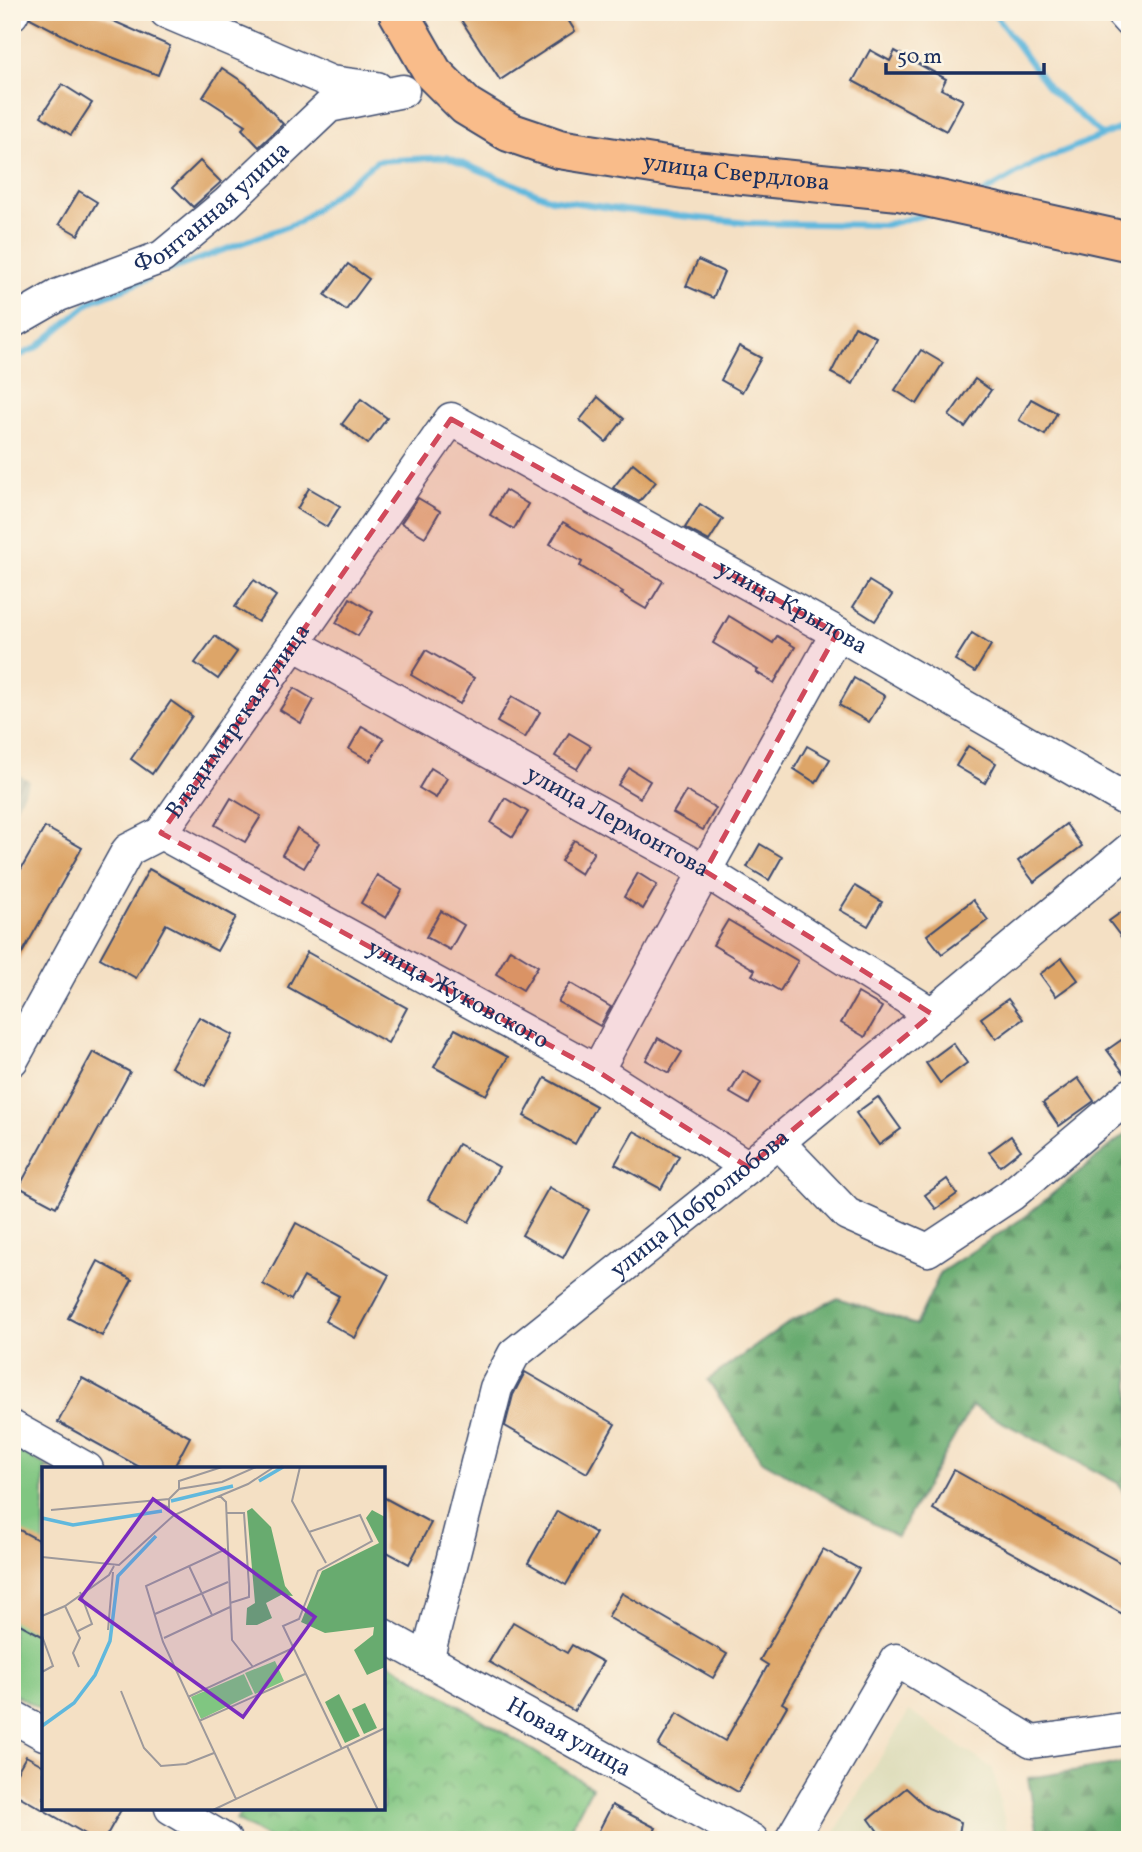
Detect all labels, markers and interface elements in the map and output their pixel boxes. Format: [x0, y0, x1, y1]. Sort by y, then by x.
scale bar [886, 32, 1044, 76]
text: 50 m [897, 43, 942, 72]
street label: Фонтанная улица [129, 134, 298, 283]
street label: улица Свердлова [640, 146, 831, 201]
street label: улица Крылова [710, 552, 874, 664]
street label: Владимирская улица [159, 617, 319, 826]
street label: улица Лермонтова [519, 758, 715, 887]
street label: улица Жуковского [361, 931, 555, 1058]
street label: улица Добролюбова [603, 1122, 798, 1287]
inset map [42, 1467, 385, 1810]
street label: Новая улица [500, 1689, 637, 1786]

